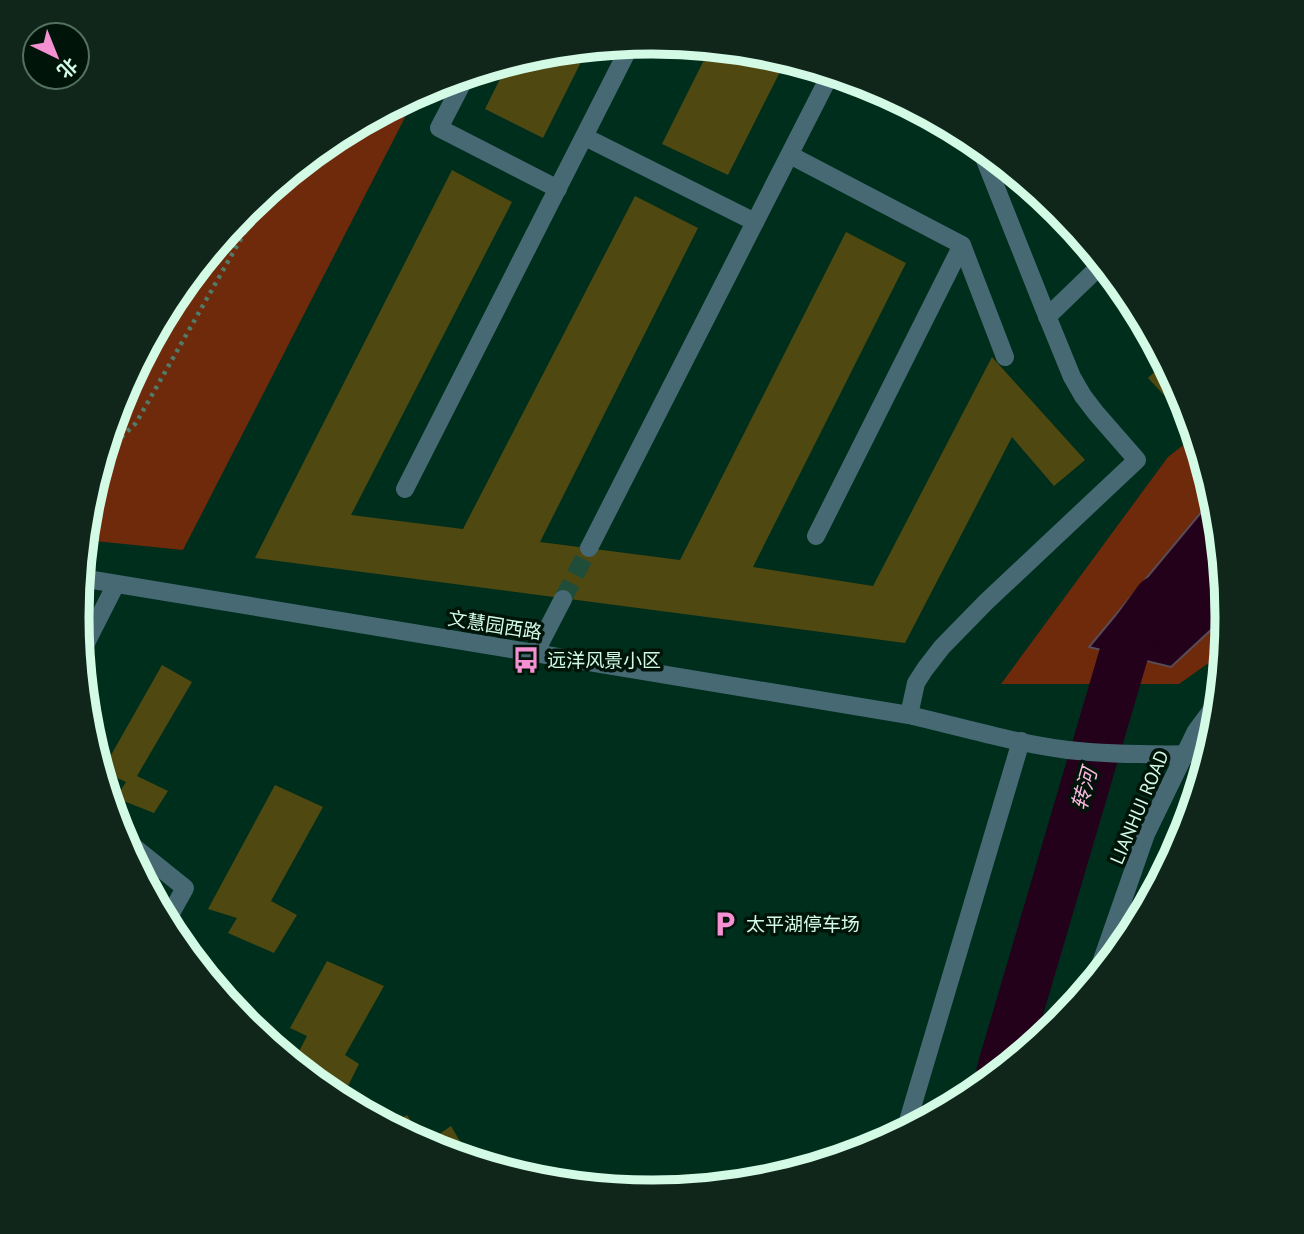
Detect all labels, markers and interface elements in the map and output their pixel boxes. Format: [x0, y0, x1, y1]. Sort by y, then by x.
north arrow [21, 21, 91, 91]
text: 北 [52, 53, 83, 84]
street label: 文慧园西路 [446, 606, 544, 644]
bus stop icon: 远洋风景小区 [511, 645, 541, 675]
place label: 远洋风景小区 [547, 648, 661, 672]
street label: LIANHUI ROAD [1104, 746, 1174, 868]
water label: 转河 [1065, 761, 1104, 813]
parking icon: 太平湖停车场 [710, 909, 740, 939]
place label: 太平湖停车场 [746, 912, 860, 936]

